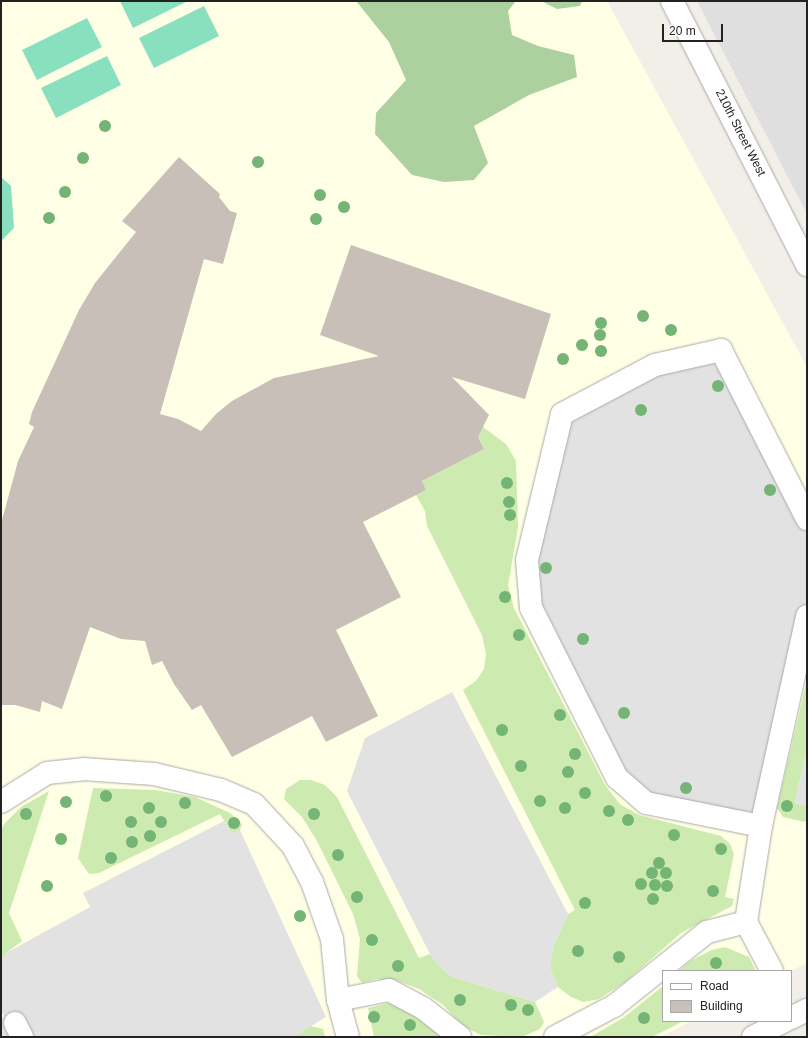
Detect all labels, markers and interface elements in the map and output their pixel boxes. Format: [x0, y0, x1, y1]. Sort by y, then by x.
scale bar [664, 16, 725, 42]
text: 20 m [669, 24, 696, 38]
street label: 210th Street West [712, 87, 768, 179]
legend [662, 970, 792, 1022]
text: Road [700, 979, 729, 993]
text: Building [700, 999, 743, 1013]

